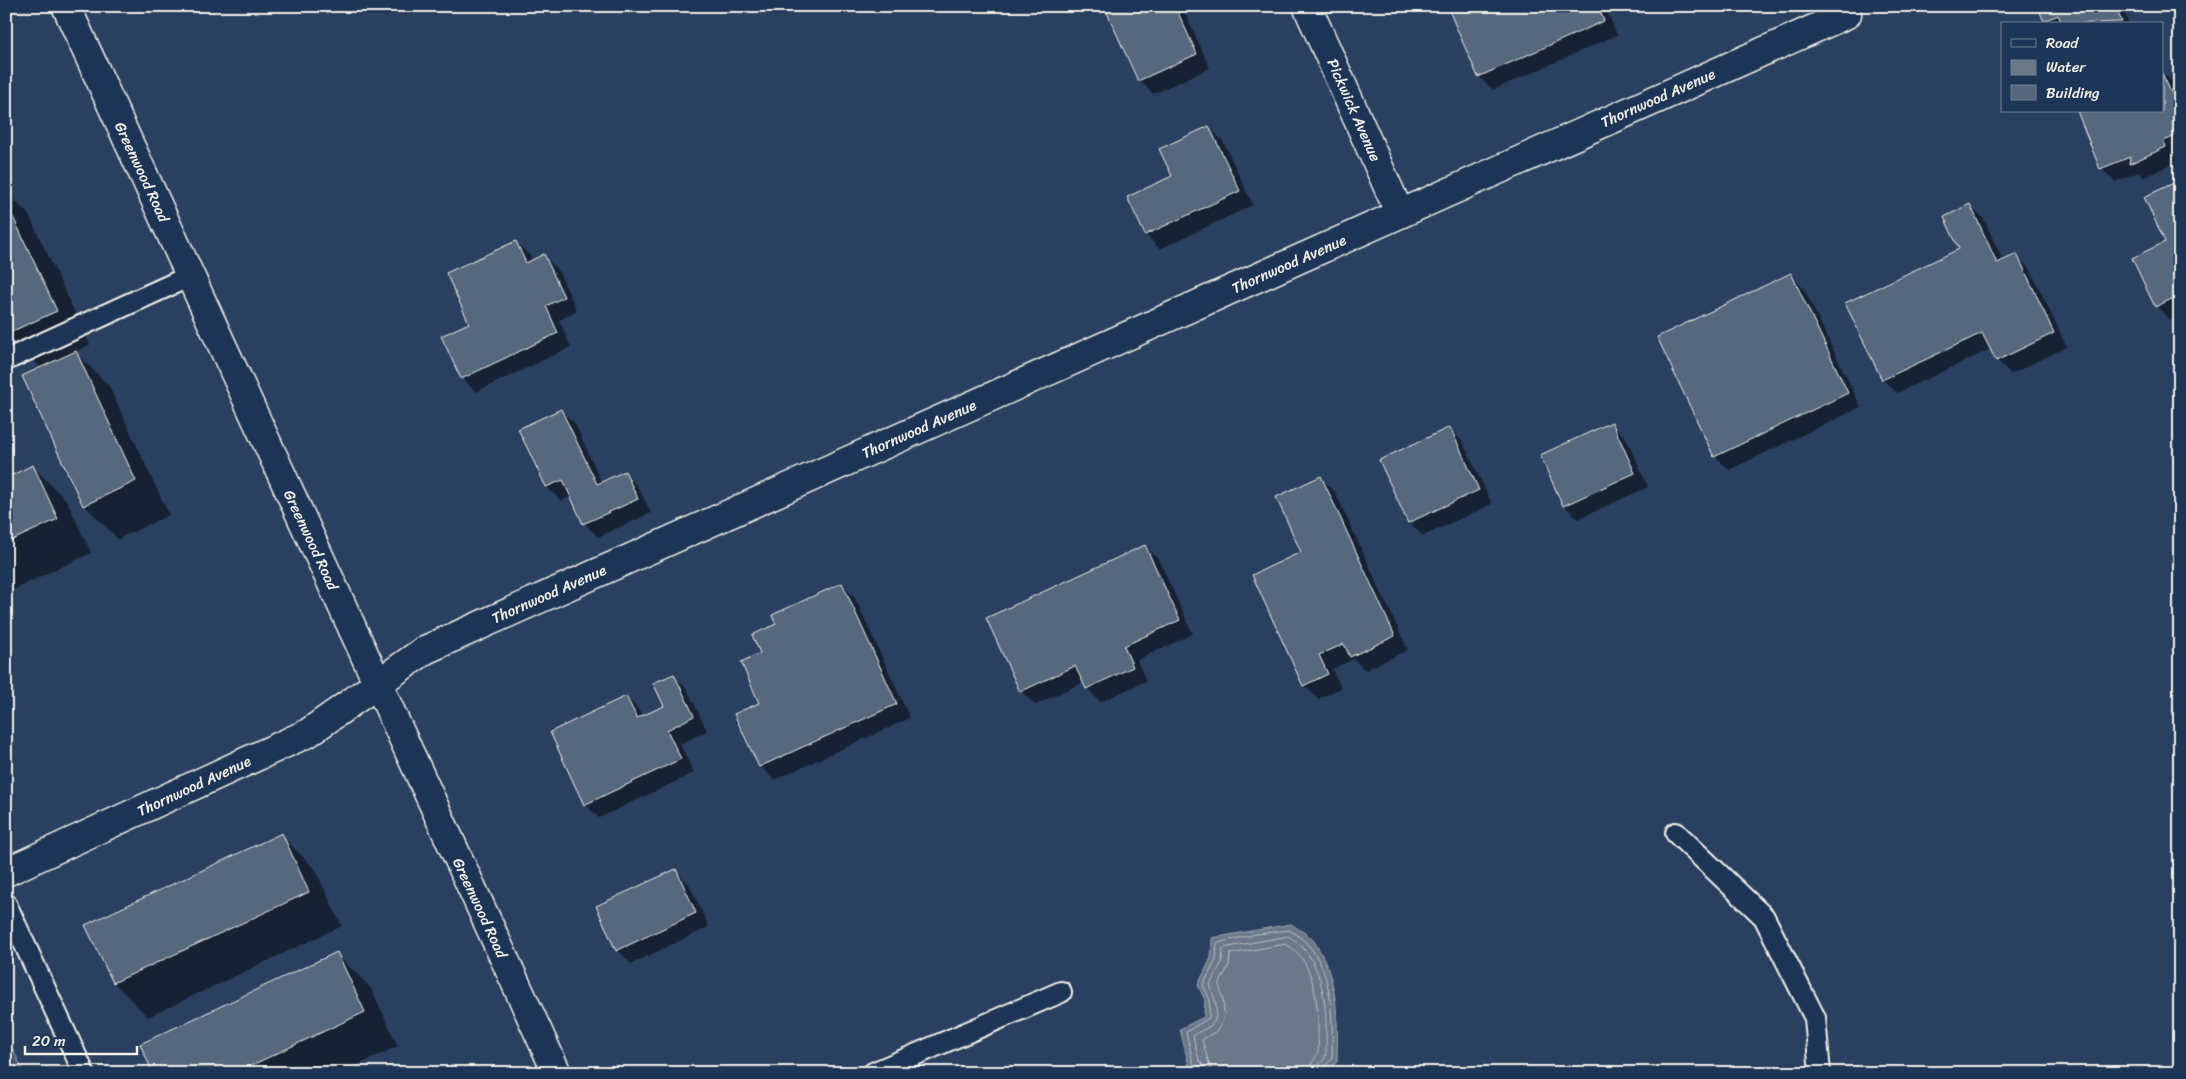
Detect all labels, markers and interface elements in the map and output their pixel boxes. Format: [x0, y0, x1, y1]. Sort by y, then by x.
legend [2001, 22, 2164, 112]
text: Road [2046, 30, 2079, 56]
street label: Pickwick Avenue [1320, 54, 1388, 166]
text: Water [2046, 54, 2086, 80]
street label: Thornwood Avenue [1596, 61, 1720, 135]
text: Building [2046, 80, 2100, 106]
street label: Greenwood Road [107, 117, 177, 228]
street label: Thornwood Avenue [1227, 227, 1351, 301]
street label: Thornwood Avenue [857, 392, 981, 466]
street label: Greenwood Road [276, 485, 346, 596]
street label: Thornwood Avenue [487, 557, 611, 631]
street label: Thornwood Avenue [133, 748, 255, 824]
street label: Greenwood Road [445, 853, 515, 964]
scale bar [25, 1024, 138, 1056]
text: 20 m [32, 1028, 66, 1054]

